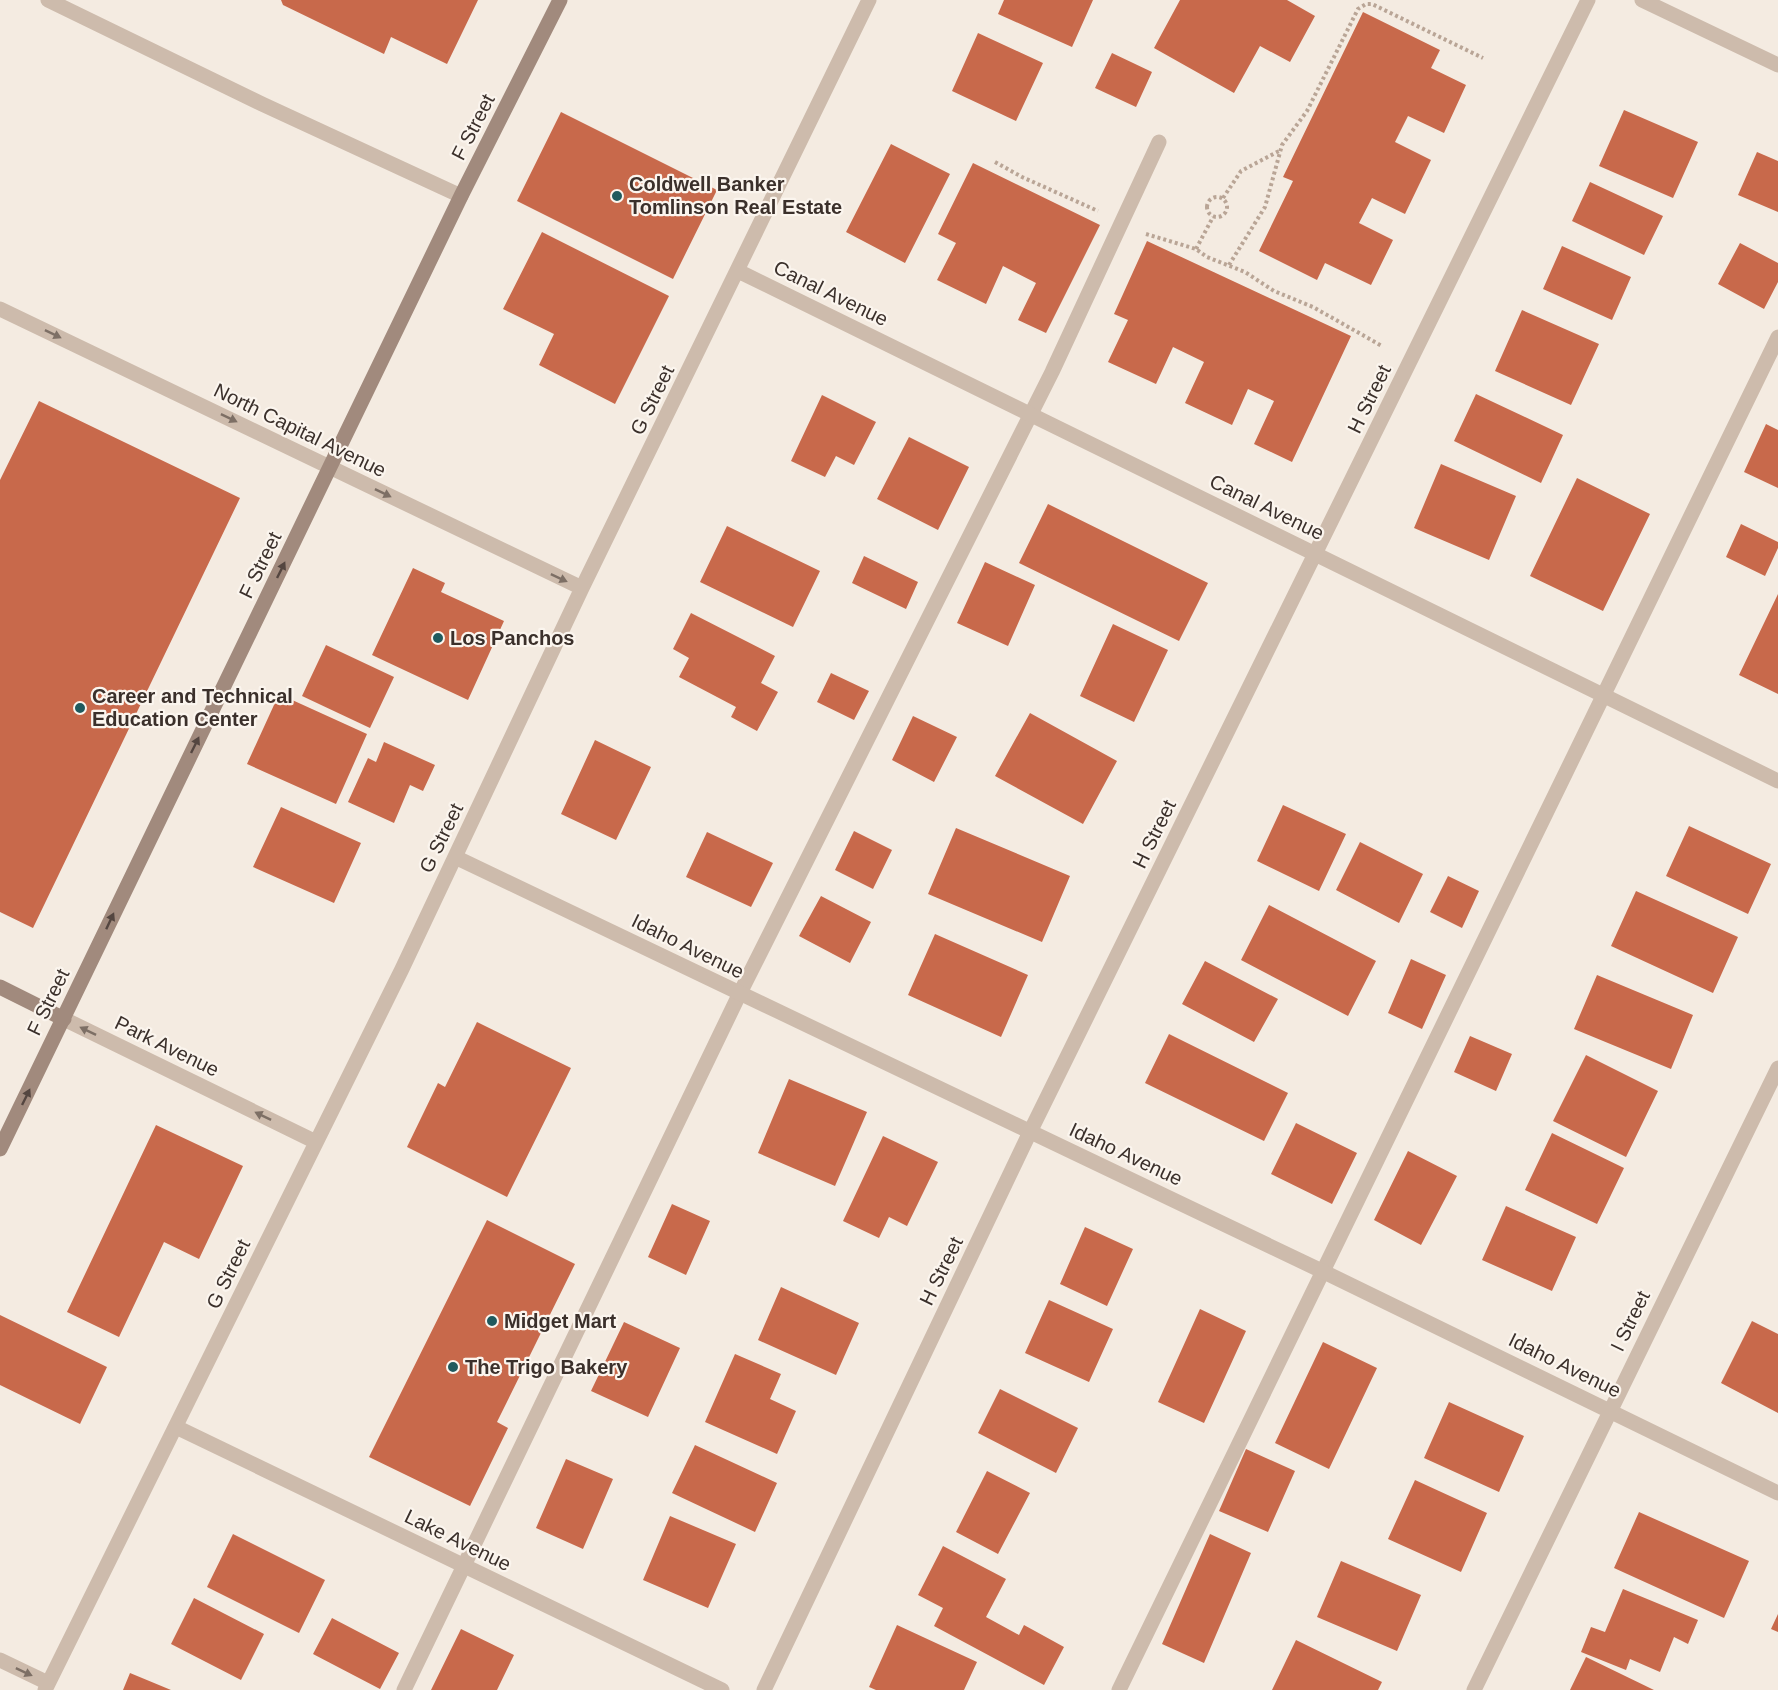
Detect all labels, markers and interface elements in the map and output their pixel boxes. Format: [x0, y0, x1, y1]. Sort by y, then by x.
street label: F Street [447, 90, 499, 164]
place label: Coldwell Banker Tomlinson Real Estate [629, 173, 842, 218]
marker: Coldwell Banker Tomlinson Real Estate [610, 189, 624, 203]
street label: Canal Avenue [770, 256, 892, 330]
one-way arrow [44, 330, 61, 339]
street label: G Street [626, 361, 678, 438]
street label: H Street [1343, 361, 1395, 437]
street label: North Capital Avenue [210, 379, 390, 481]
one-way arrow [220, 414, 237, 423]
street label: Canal Avenue [1206, 470, 1328, 544]
one-way arrow [375, 489, 392, 498]
street label: F Street [235, 528, 286, 602]
one-way arrow [276, 562, 286, 579]
one-way arrow [551, 573, 568, 582]
place label: Los Panchos [450, 627, 574, 649]
marker: Los Panchos [431, 631, 445, 645]
place label: Career and Technical Education Center [92, 685, 293, 730]
marker: Career and Technical Education Center [73, 701, 87, 715]
one-way arrow [191, 737, 200, 754]
street label: H Street [1128, 796, 1180, 872]
street label: G Street [415, 799, 467, 876]
street label: Idaho Avenue [628, 909, 748, 983]
one-way arrow [106, 912, 115, 929]
street label: F Street [23, 965, 74, 1039]
street label: Park Avenue [111, 1011, 223, 1081]
one-way arrow [80, 1026, 97, 1035]
one-way arrow [21, 1088, 31, 1105]
one-way arrow [255, 1112, 272, 1121]
street label: Idaho Avenue [1066, 1118, 1186, 1190]
street label: H Street [915, 1233, 967, 1309]
street label: G Street [202, 1235, 254, 1312]
street label: I Street [1606, 1287, 1654, 1355]
place label: Midget Mart [504, 1310, 617, 1332]
marker: Midget Mart [485, 1314, 499, 1328]
street label: Idaho Avenue [1505, 1328, 1625, 1402]
place label: The Trigo Bakery [465, 1356, 628, 1378]
marker: The Trigo Bakery [446, 1360, 460, 1374]
street label: Lake Avenue [401, 1505, 515, 1575]
one-way arrow [16, 1667, 33, 1676]

